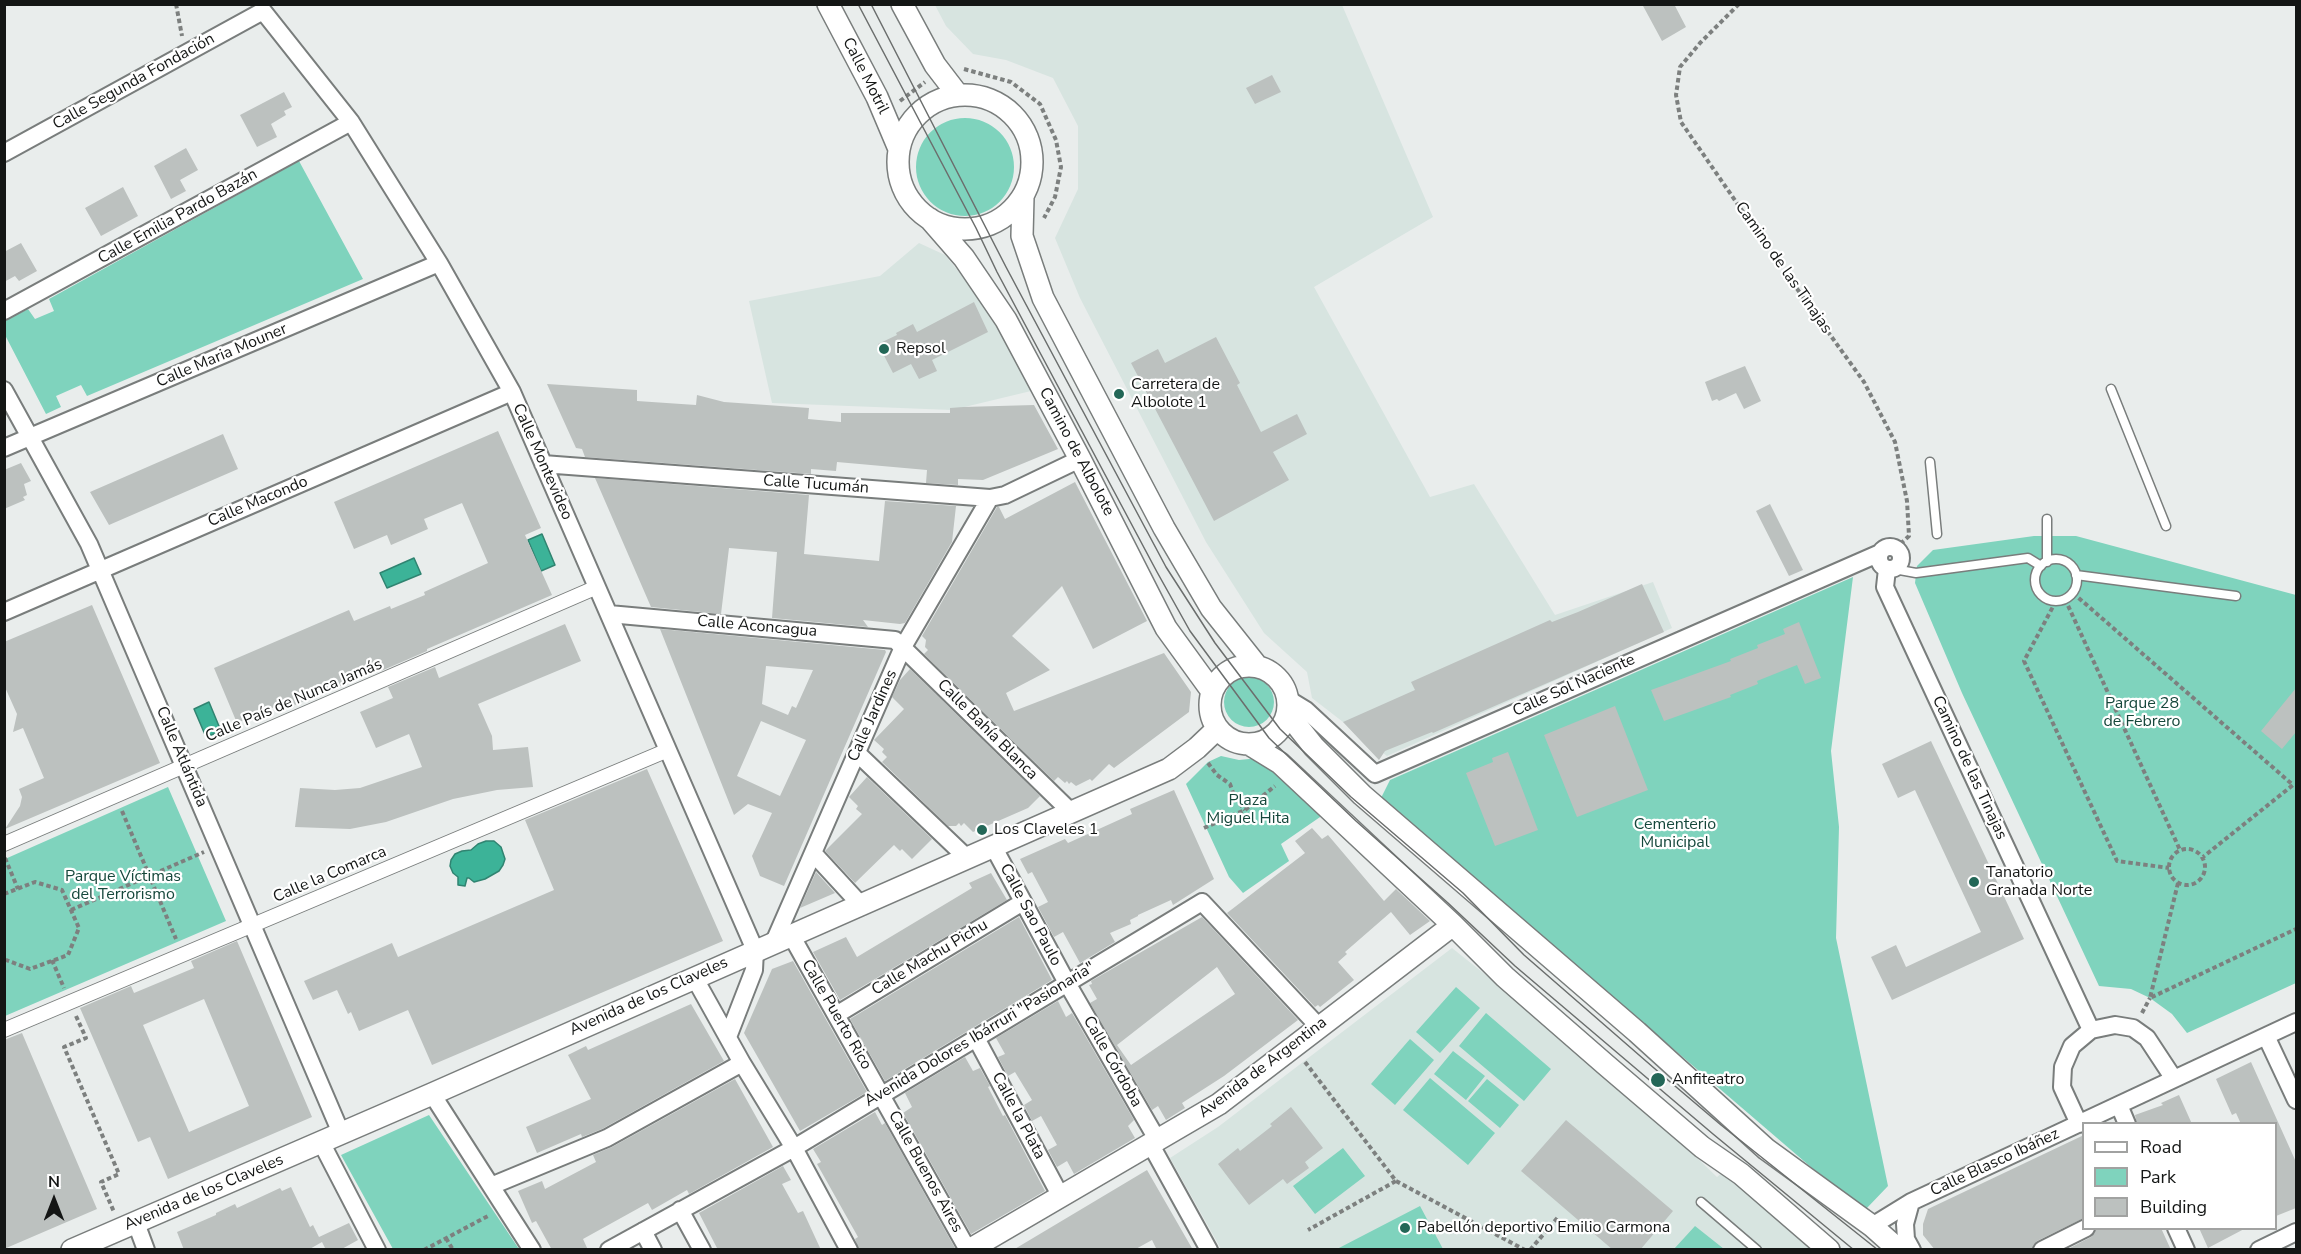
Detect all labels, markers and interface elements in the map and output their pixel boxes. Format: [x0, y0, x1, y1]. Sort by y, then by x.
street label: Calle Segunda Fondación [50, 29, 218, 135]
street label: Calle Motril [838, 35, 892, 117]
street label: Calle Emilia Pardo Bazán [95, 165, 261, 269]
street label: Camino de las Tinajas [1730, 198, 1836, 338]
street label: Calle Maria Mouner [154, 320, 290, 392]
place label: Repsol [896, 339, 946, 359]
marker: Repsol [877, 342, 891, 356]
place label: Carretera de Albolote 1 [1131, 375, 1220, 413]
street label: Camino de Albolote [1034, 385, 1118, 519]
marker: Carretera de Albolote 1 [1112, 387, 1126, 401]
street label: Calle Montevideo [508, 401, 576, 523]
street label: Calle Macondo [205, 472, 311, 532]
street label: Calle Tucumán [762, 472, 870, 498]
street label: Calle Aconcagua [696, 612, 818, 642]
street label: Calle Sol Naciente [1510, 650, 1638, 722]
street label: Calle País de Nunca Jamás [203, 655, 385, 747]
street label: Calle Jardines [844, 667, 902, 765]
street label: Calle Bahía Blanca [933, 676, 1041, 784]
street label: Camino de las Tinajas [1927, 693, 2011, 843]
park label: Parque 28 de Febrero [2104, 694, 2180, 732]
street label: Calle Atlántida [151, 704, 211, 810]
park label: Plaza Miguel Hita [1206, 791, 1290, 829]
park label: Cementerio Municipal [1634, 815, 1716, 853]
place label: Los Claveles 1 [994, 820, 1098, 840]
marker: Los Claveles 1 [975, 823, 989, 837]
street label: Calle la Comarca [271, 843, 389, 907]
street label: Calle Sao Paulo [995, 861, 1065, 969]
place label: Tanatorio Granada Norte [1986, 863, 2092, 901]
park label: Parque Víctimas del Terrorismo [65, 867, 181, 905]
marker: Tanatorio Granada Norte [1967, 875, 1981, 889]
street label: Calle Machu Pichu [868, 916, 992, 1000]
street label: Avenida de los Claveles [567, 953, 731, 1041]
street label: Calle Puerto Rico [797, 957, 875, 1073]
street label: Avenida Dolores Ibárruri "Pasionaria" [861, 958, 1099, 1112]
street label: Calle Córdoba [1078, 1013, 1146, 1111]
street label: Avenida de Argentina [1195, 1013, 1331, 1123]
street label: Calle la Plata [987, 1069, 1049, 1163]
place label: Anfiteatro [1672, 1070, 1744, 1090]
marker: Anfiteatro [1649, 1071, 1667, 1089]
street label: Calle Buenos Aires [884, 1108, 966, 1236]
legend [2082, 1122, 2277, 1230]
street label: Calle Blasco Ibáñez [1928, 1125, 2062, 1201]
text: Road [2140, 1135, 2182, 1159]
street label: Avenida de los Claveles [121, 1151, 287, 1235]
text: Park [2140, 1165, 2176, 1189]
north arrow [24, 1170, 84, 1230]
text: N [48, 1171, 60, 1193]
text: Building [2140, 1195, 2207, 1219]
place label: Pabellón deportivo Emilio Carmona [1417, 1218, 1670, 1238]
marker: Pabellón deportivo Emilio Carmona [1398, 1221, 1412, 1235]

